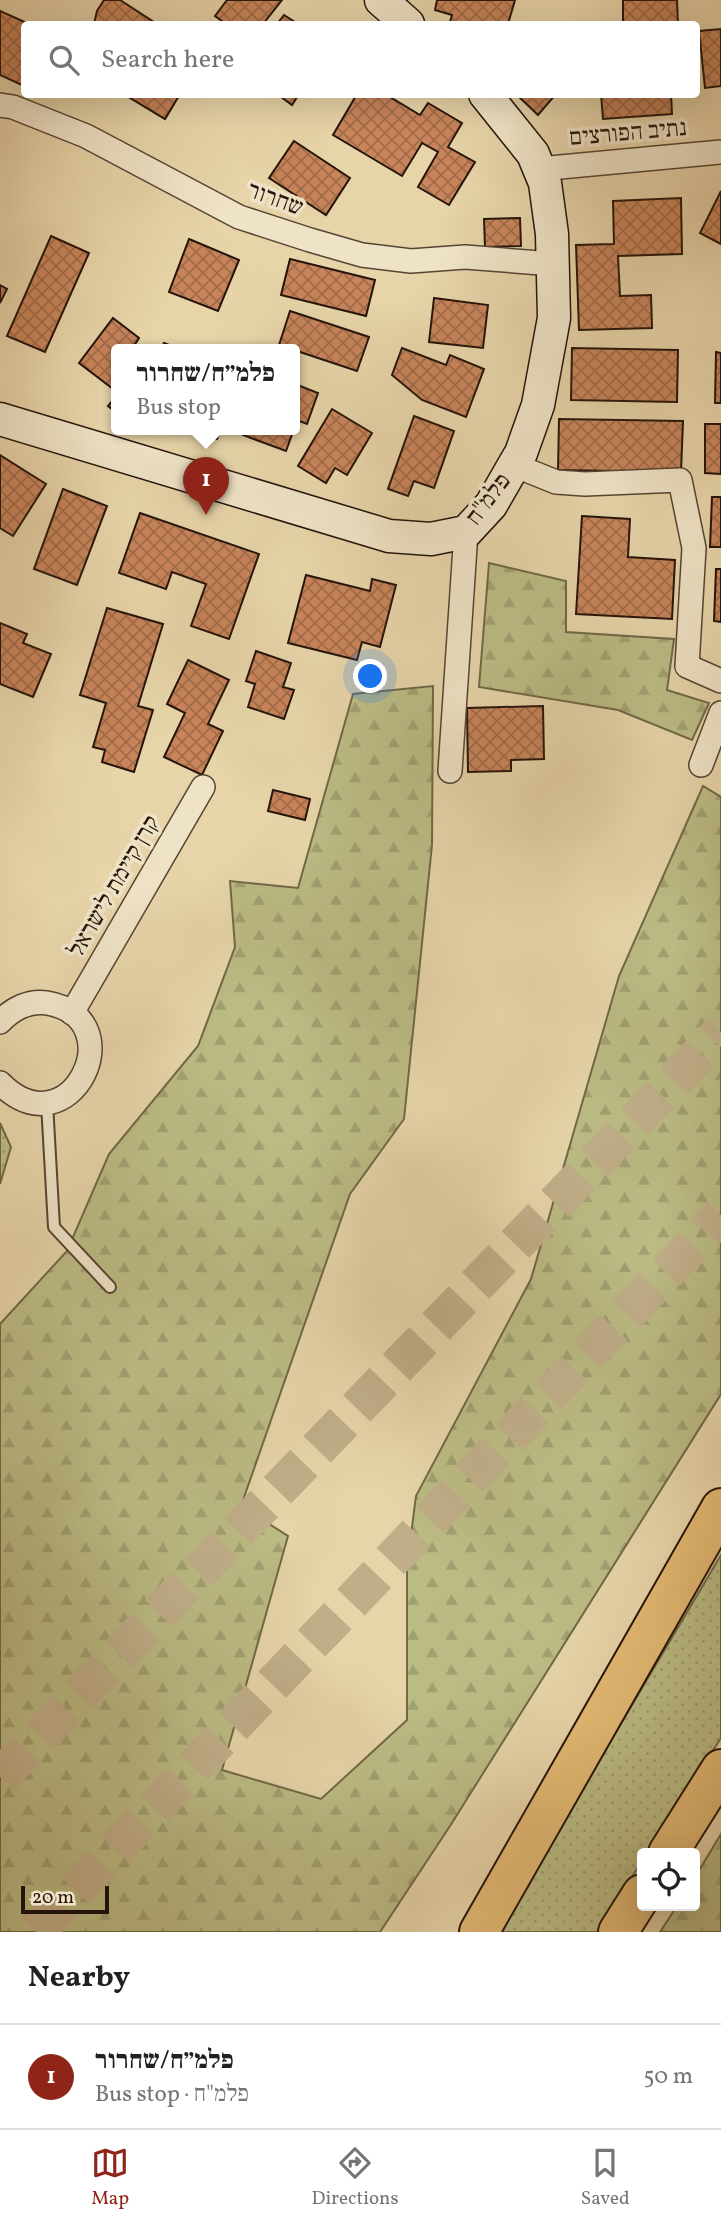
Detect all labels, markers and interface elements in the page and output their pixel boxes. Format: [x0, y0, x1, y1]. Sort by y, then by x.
search box [21, 21, 700, 98]
icon: search [45, 41, 83, 79]
text: Search here [101, 42, 234, 78]
street label: נתיב הפורצים [568, 112, 688, 156]
street label: שחרור [242, 174, 308, 226]
popup [111, 344, 300, 435]
text: פלמ״ח/שחרור [136, 356, 275, 392]
text: Bus stop [136, 392, 221, 424]
pin: 1 [183, 457, 229, 515]
street label: פלמ"ח [458, 467, 520, 533]
your location [353, 659, 387, 693]
street label: קרן קיימת לישראל [61, 810, 169, 964]
map controls [637, 1848, 700, 1911]
button: locate [637, 1848, 700, 1911]
scale bar [21, 1883, 108, 1915]
text: 20 m [32, 1885, 74, 1911]
text: Nearby [28, 1957, 130, 1999]
text: פלמ״ח/שחרור [95, 2043, 234, 2079]
text: 1 [46, 2061, 56, 2093]
text: 50 m [644, 2061, 693, 2093]
text: Bus stop · פלמ"ח [95, 2079, 249, 2111]
tab: Map [91, 2144, 129, 2212]
tab: Directions [312, 2144, 399, 2212]
tab: Saved [581, 2144, 630, 2212]

